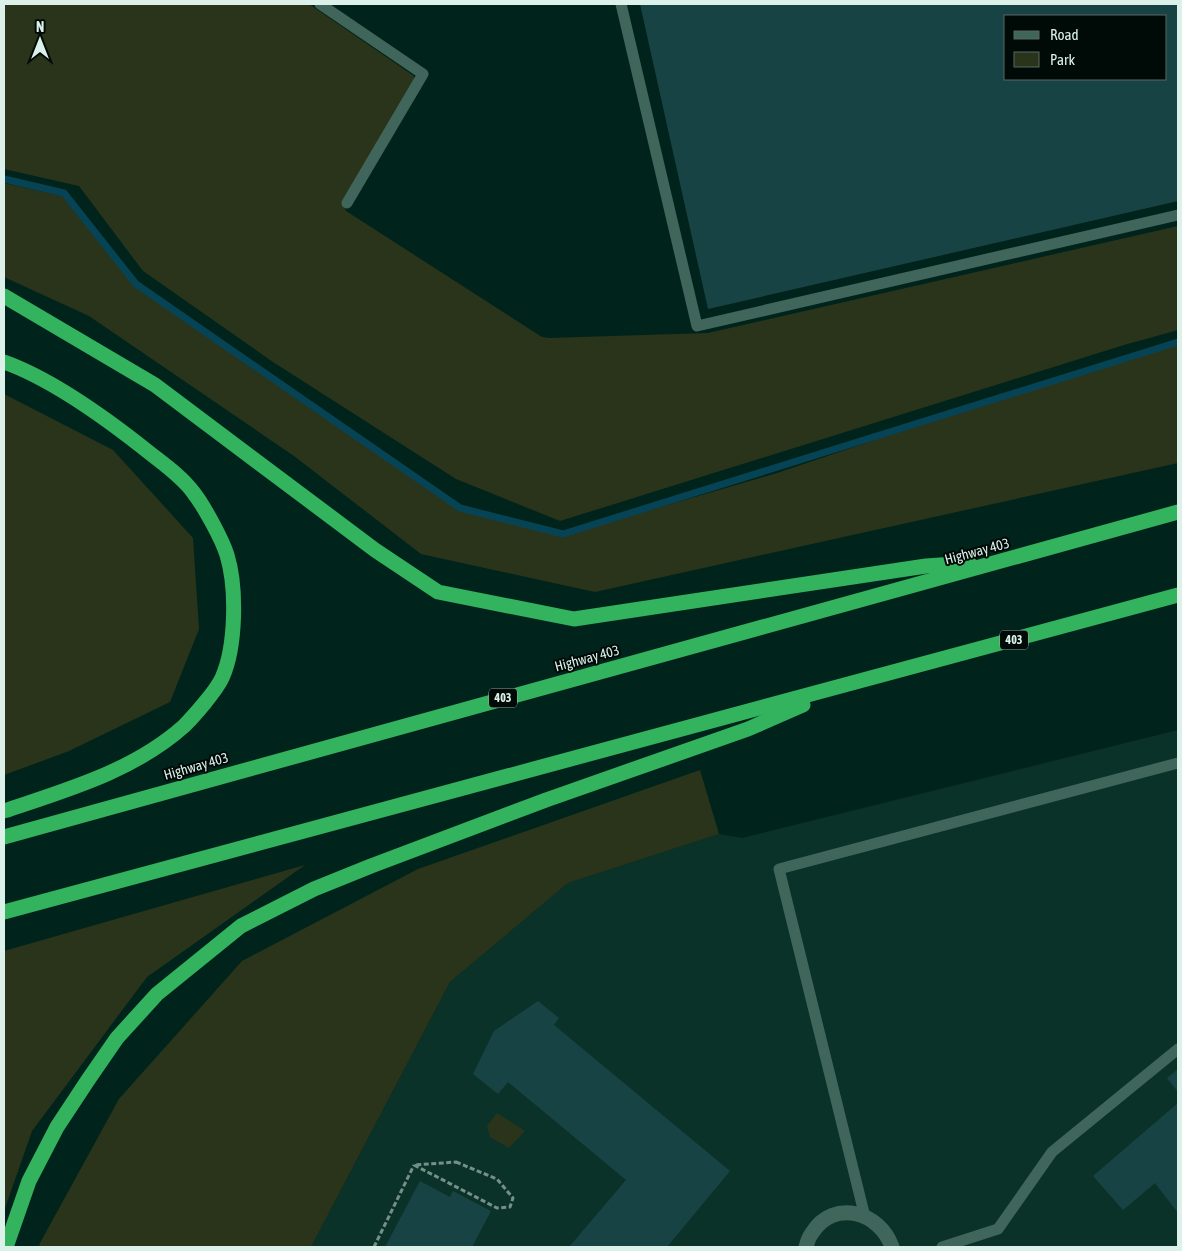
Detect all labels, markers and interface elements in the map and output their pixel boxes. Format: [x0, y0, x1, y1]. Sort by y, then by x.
north arrow [15, 15, 65, 65]
legend [1004, 15, 1167, 80]
text: N [36, 19, 44, 35]
text: Road [1050, 26, 1079, 43]
text: Park [1050, 51, 1075, 68]
street label: Highway 403 [943, 535, 1011, 567]
road number: 403 [1000, 630, 1028, 650]
street label: Highway 403 [553, 642, 621, 674]
road number: 403 [489, 688, 517, 708]
street label: Highway 403 [162, 749, 230, 783]

